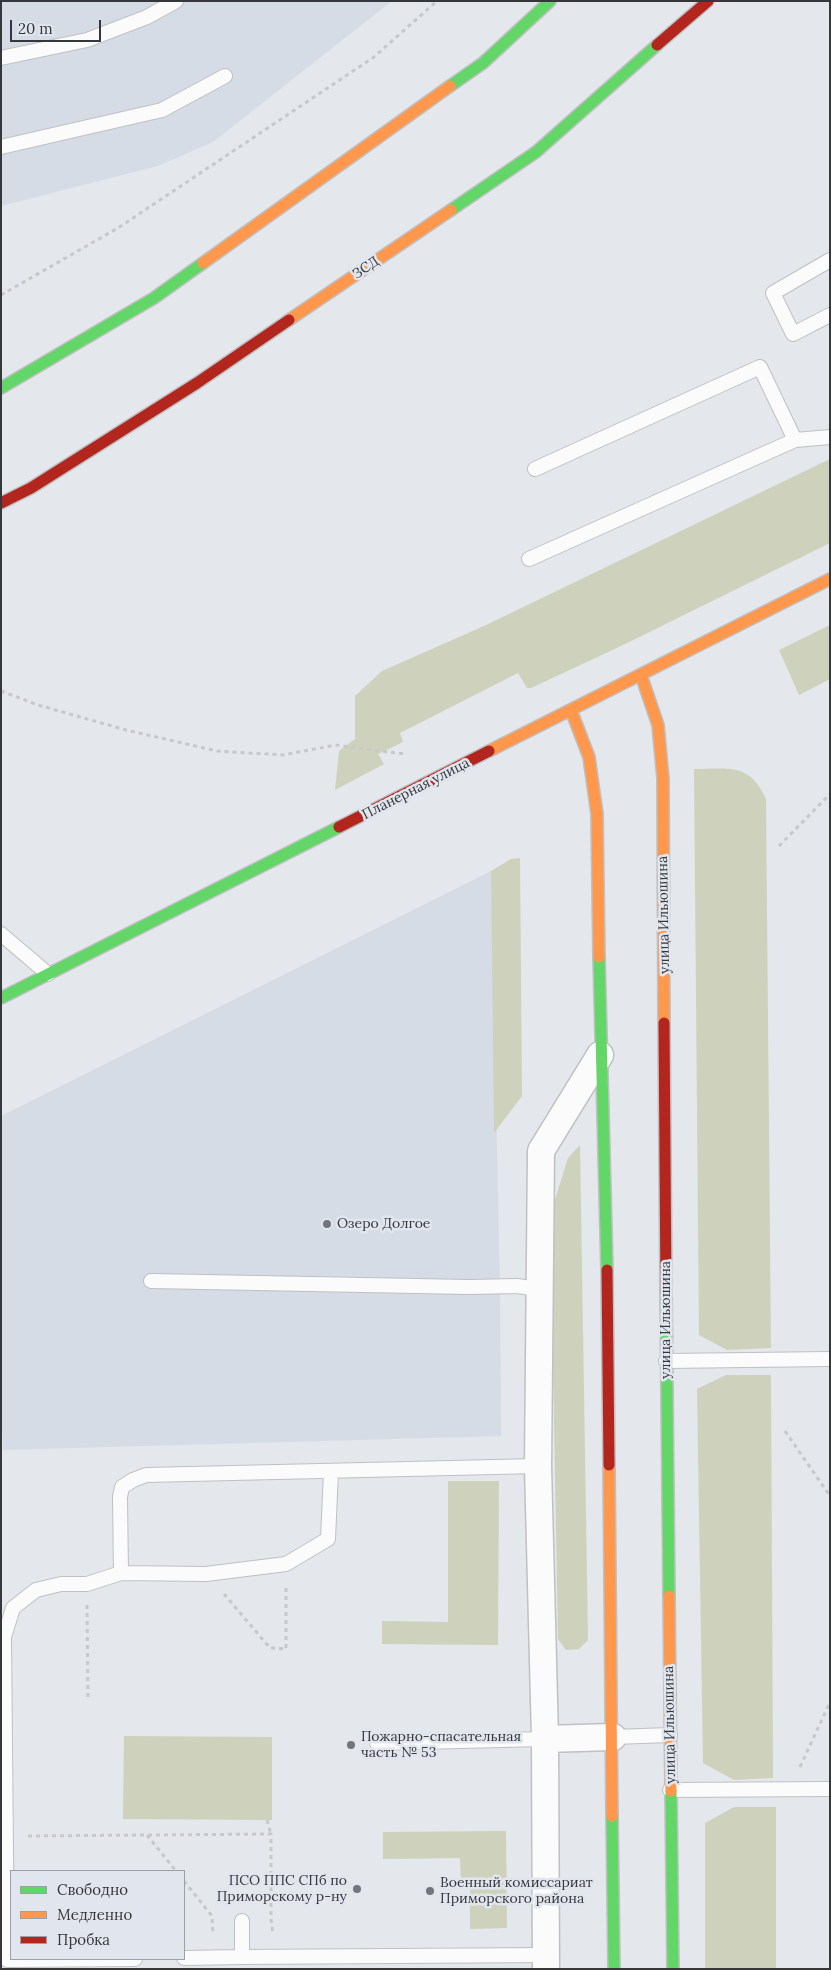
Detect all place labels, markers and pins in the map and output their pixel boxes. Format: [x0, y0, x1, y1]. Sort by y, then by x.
place label: Озеро Долгое [337, 1216, 430, 1232]
marker: Озеро Долгое [321, 1218, 333, 1230]
place label: Пожарно-спасательная часть № 53 [361, 1729, 521, 1761]
marker: Пожарно-спасательная часть № 53 [345, 1739, 357, 1751]
place label: ПСО ППС СПб по Приморскому р-ну [217, 1873, 347, 1905]
place label: Военный комиссариат Приморского района [440, 1875, 593, 1908]
marker: ПСО ППС СПб по Приморскому р-ну [351, 1883, 363, 1895]
marker: Военный комиссариат Приморского района [424, 1885, 436, 1897]

